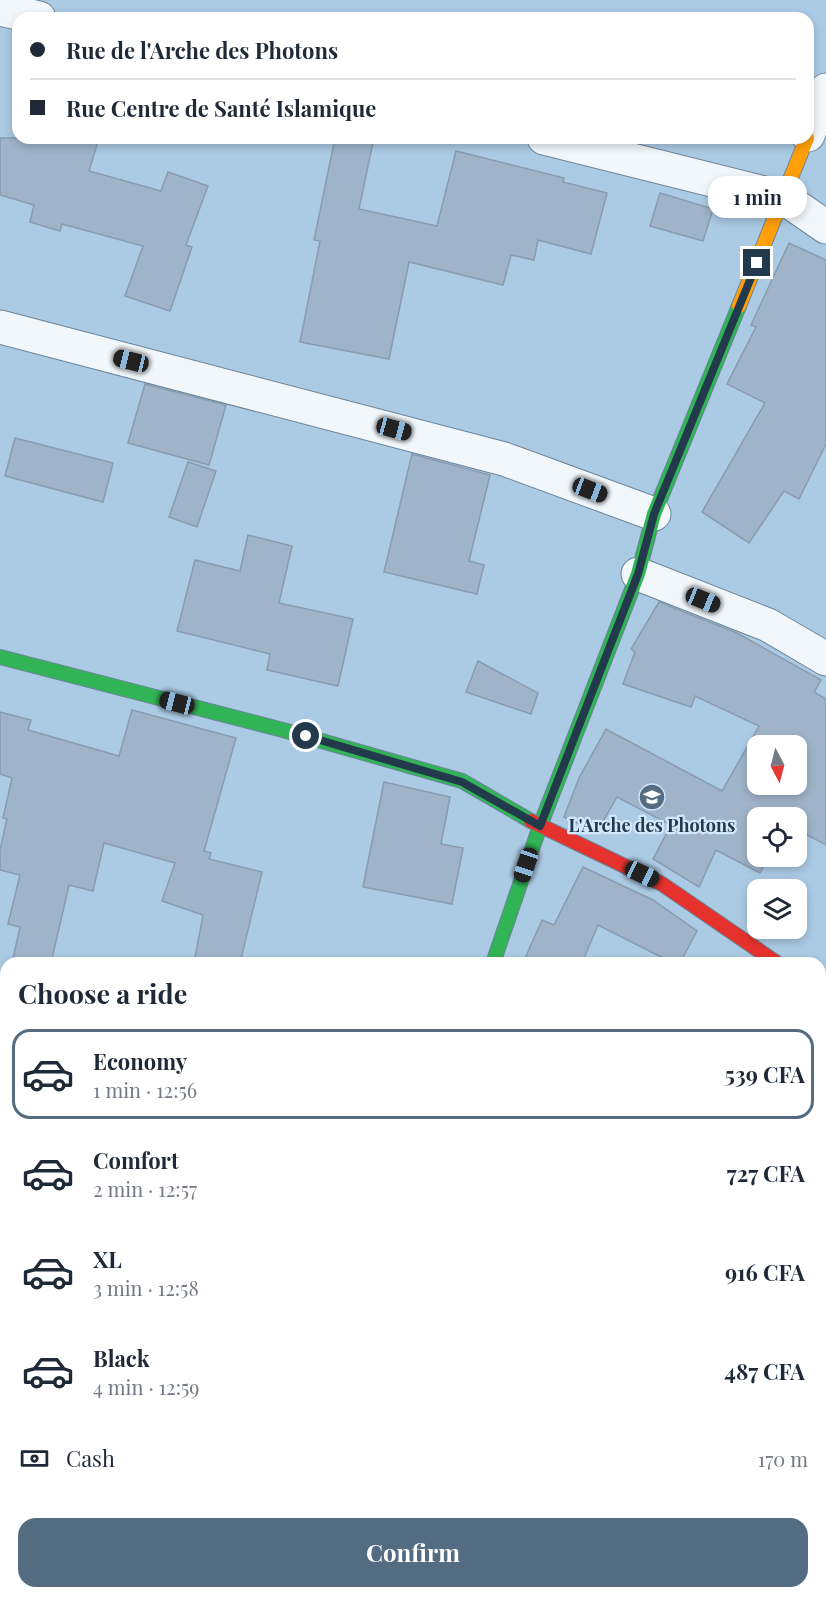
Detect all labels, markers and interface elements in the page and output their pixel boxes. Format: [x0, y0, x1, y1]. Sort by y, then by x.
text: Rue de l'Arche des Photons [66, 35, 338, 65]
text: Rue Centre de Santé Islamique [66, 93, 376, 123]
callout: 1 min [708, 176, 807, 218]
text: 1 min [733, 183, 782, 210]
route end [743, 249, 770, 276]
car [111, 348, 151, 374]
car [374, 416, 414, 442]
car [570, 475, 610, 505]
car [683, 585, 723, 615]
car [157, 690, 197, 716]
route start [292, 722, 319, 749]
north arrow [747, 735, 807, 795]
map controls [747, 735, 807, 939]
school or university icon: L'Arche des Photons [637, 782, 667, 812]
button: locate [747, 807, 807, 867]
place label: L'Arche des Photons [569, 813, 735, 837]
car [512, 845, 540, 885]
car [622, 858, 662, 890]
button: layers [747, 879, 807, 939]
text: Choose a ride [18, 975, 187, 1011]
text: Economy [93, 1046, 187, 1076]
icon: car [21, 1047, 75, 1101]
text: 539 CFA [725, 1059, 805, 1089]
text: 1 min · 12:56 [93, 1076, 197, 1103]
text: Comfort [93, 1145, 179, 1175]
icon: car [21, 1146, 75, 1200]
text: 727 CFA [727, 1158, 805, 1188]
text: 2 min · 12:57 [93, 1175, 197, 1202]
text: XL [93, 1244, 122, 1274]
icon: car [21, 1245, 75, 1299]
text: 916 CFA [725, 1257, 805, 1287]
text: 3 min · 12:58 [93, 1274, 199, 1301]
text: Black [93, 1343, 150, 1373]
icon: car [21, 1344, 75, 1398]
text: 487 CFA [724, 1356, 805, 1386]
text: 4 min · 12:59 [93, 1373, 199, 1400]
icon: cash [18, 1442, 51, 1475]
text: Cash [66, 1443, 115, 1473]
text: 170 m [758, 1445, 808, 1472]
button: Confirm [18, 1518, 808, 1587]

